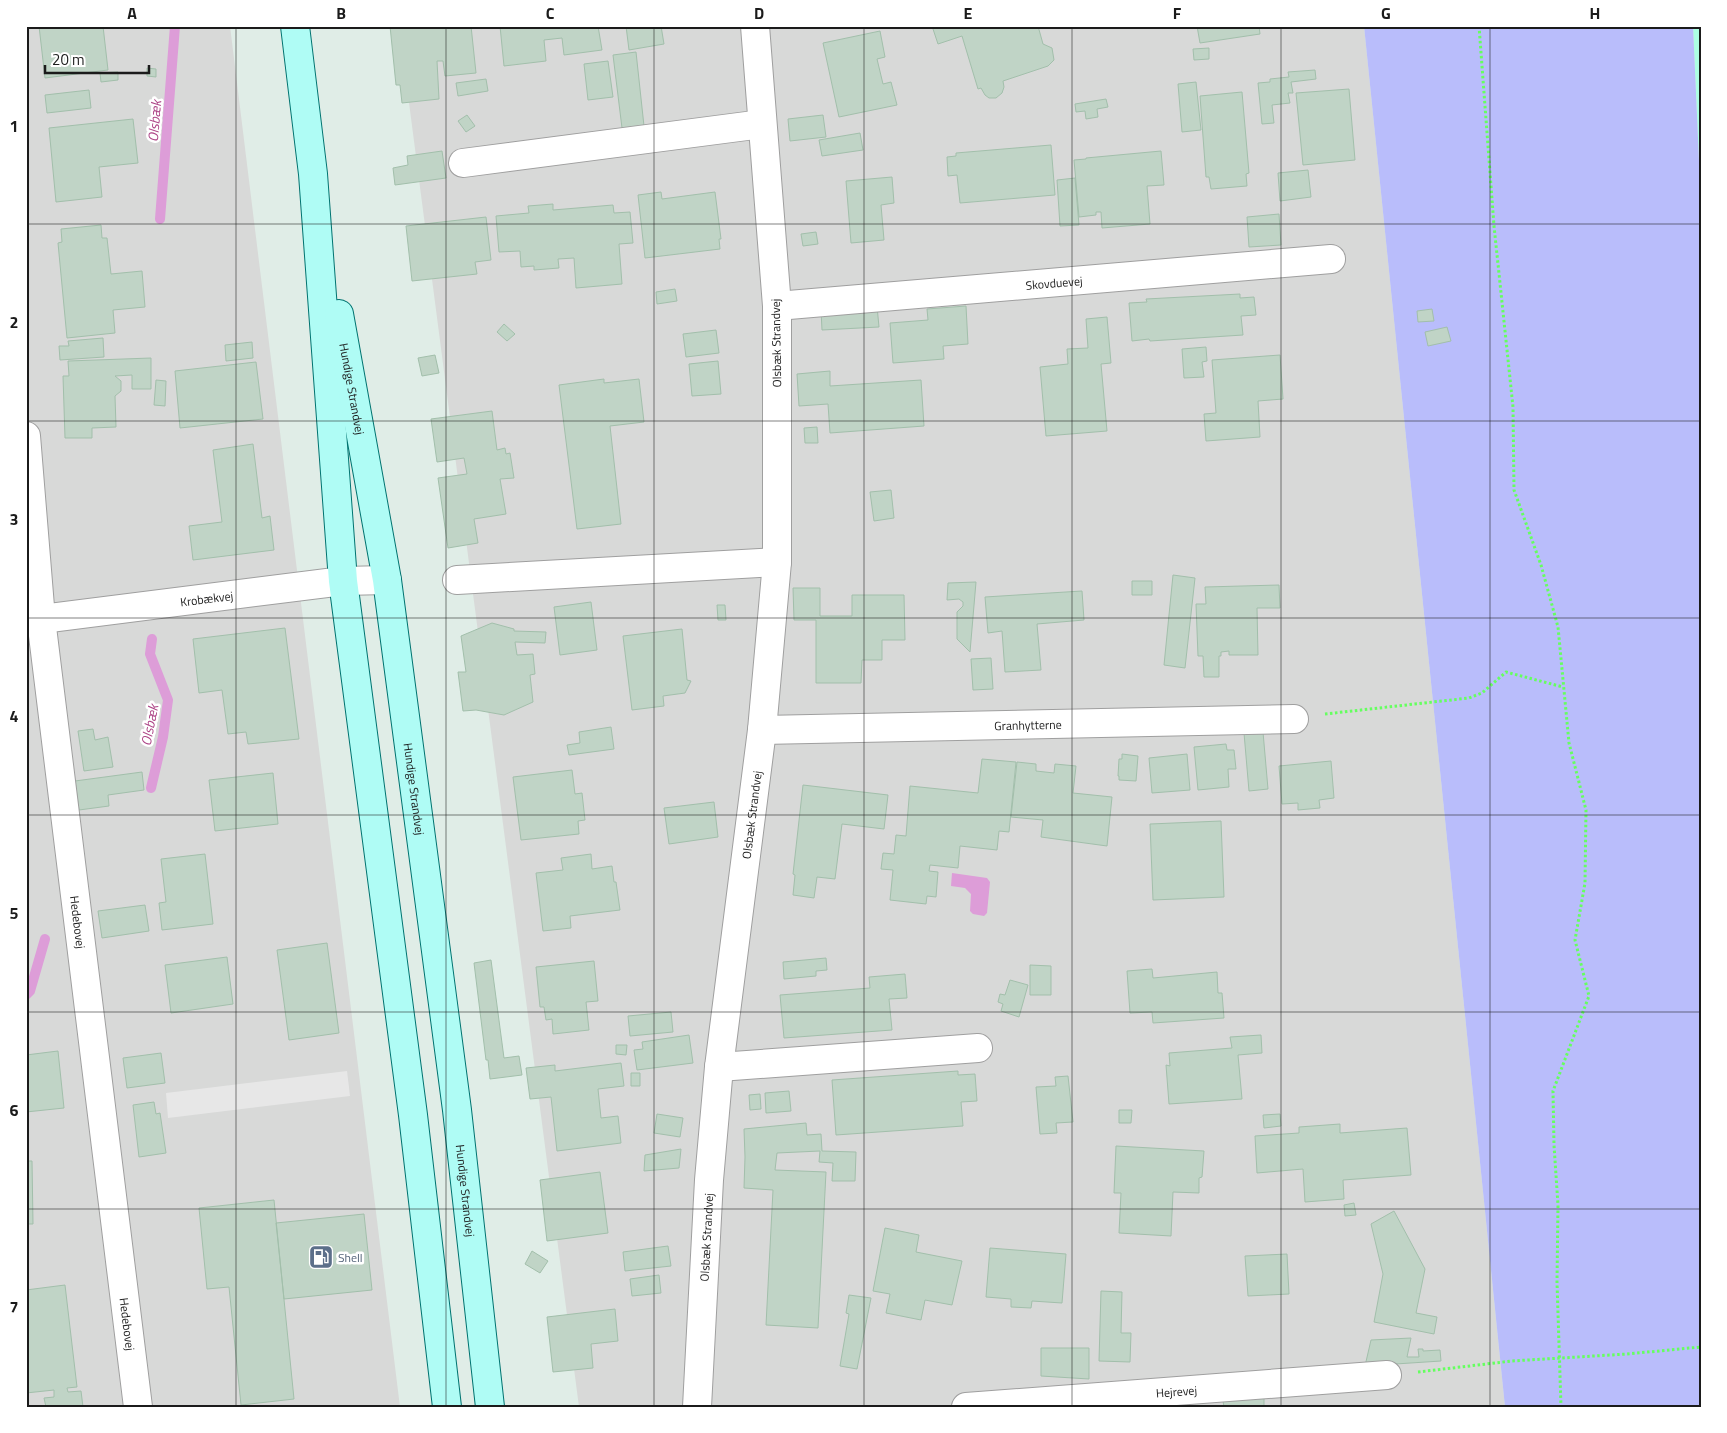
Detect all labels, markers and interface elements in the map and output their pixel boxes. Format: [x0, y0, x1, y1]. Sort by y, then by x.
text: A [127, 1, 137, 25]
text: B [336, 1, 346, 25]
text: C [546, 1, 555, 25]
text: D [754, 1, 764, 25]
text: E [964, 1, 973, 25]
text: F [1173, 1, 1182, 25]
text: G [1381, 1, 1391, 25]
text: H [1590, 1, 1600, 25]
scale bar [45, 42, 149, 74]
text: 20 m [52, 48, 85, 71]
water label: Olsbæk [142, 98, 166, 143]
text: 1 [10, 114, 18, 138]
street label: Skovduevej [1025, 271, 1083, 294]
street label: Olsbæk Strandvej [766, 299, 786, 387]
text: 2 [10, 310, 18, 334]
street label: Hundige Strandvej [335, 341, 370, 436]
text: 3 [10, 507, 18, 531]
street label: Krobækvej [179, 585, 234, 611]
water label: Olsbæk [135, 701, 164, 747]
text: 4 [10, 704, 19, 728]
street label: Granhytterne [994, 714, 1062, 735]
street label: Hundige Strandvej [399, 742, 430, 836]
street label: Olsbæk Strandvej [736, 770, 766, 860]
street label: Hedebovej [66, 894, 91, 950]
text: 5 [10, 901, 19, 925]
text: 6 [10, 1098, 19, 1122]
street label: Hundige Strandvej [451, 1143, 481, 1238]
street label: Olsbæk Strandvej [694, 1192, 718, 1282]
fuel station icon: Shell [308, 1244, 334, 1270]
place label: Shell [338, 1248, 363, 1267]
text: 7 [10, 1295, 18, 1319]
street label: Hedebovej [115, 1296, 140, 1352]
street label: Hejrevej [1155, 1380, 1198, 1402]

